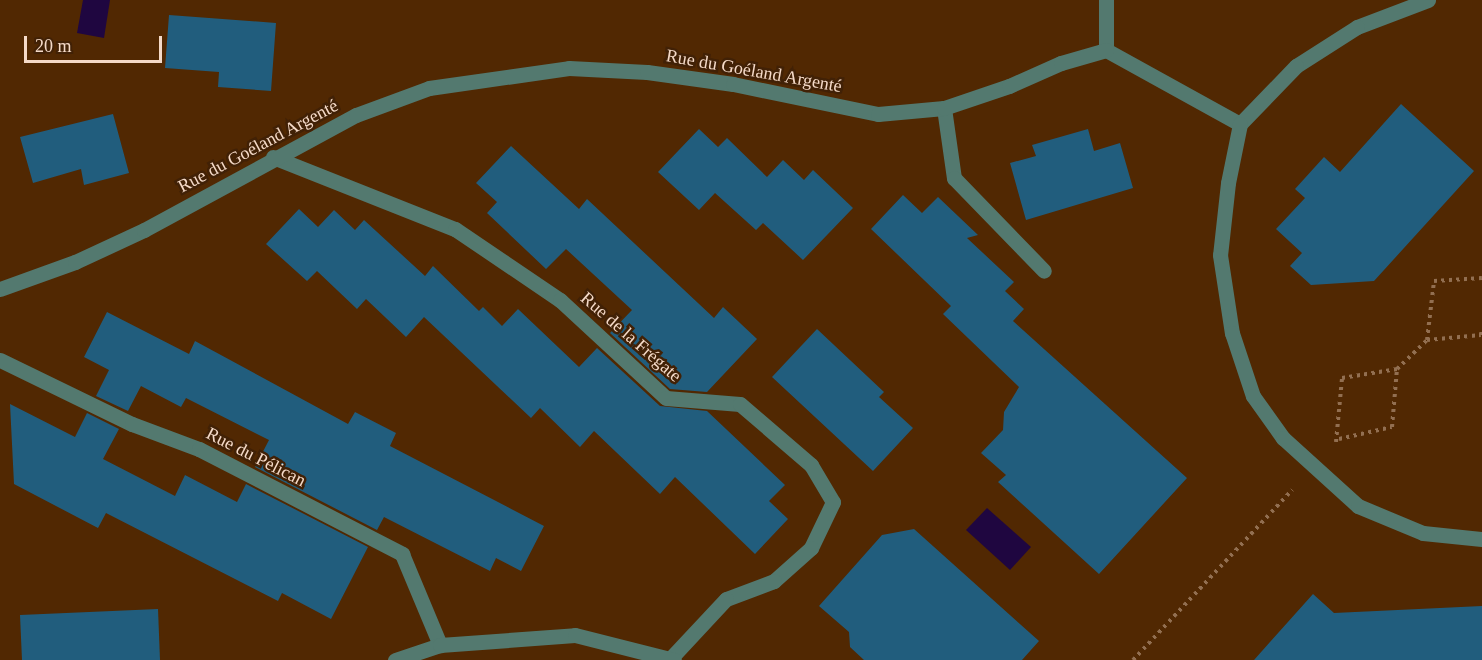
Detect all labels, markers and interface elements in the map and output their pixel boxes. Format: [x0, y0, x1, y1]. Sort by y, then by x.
scale bar [27, 24, 165, 62]
text: 20 m [35, 36, 72, 56]
street label: Rue du Goéland Argenté [664, 45, 844, 97]
street label: Rue du Goéland Argenté [174, 94, 342, 198]
street label: Rue de la Frégate [576, 287, 686, 387]
street label: Rue du Pélican [203, 423, 309, 491]

